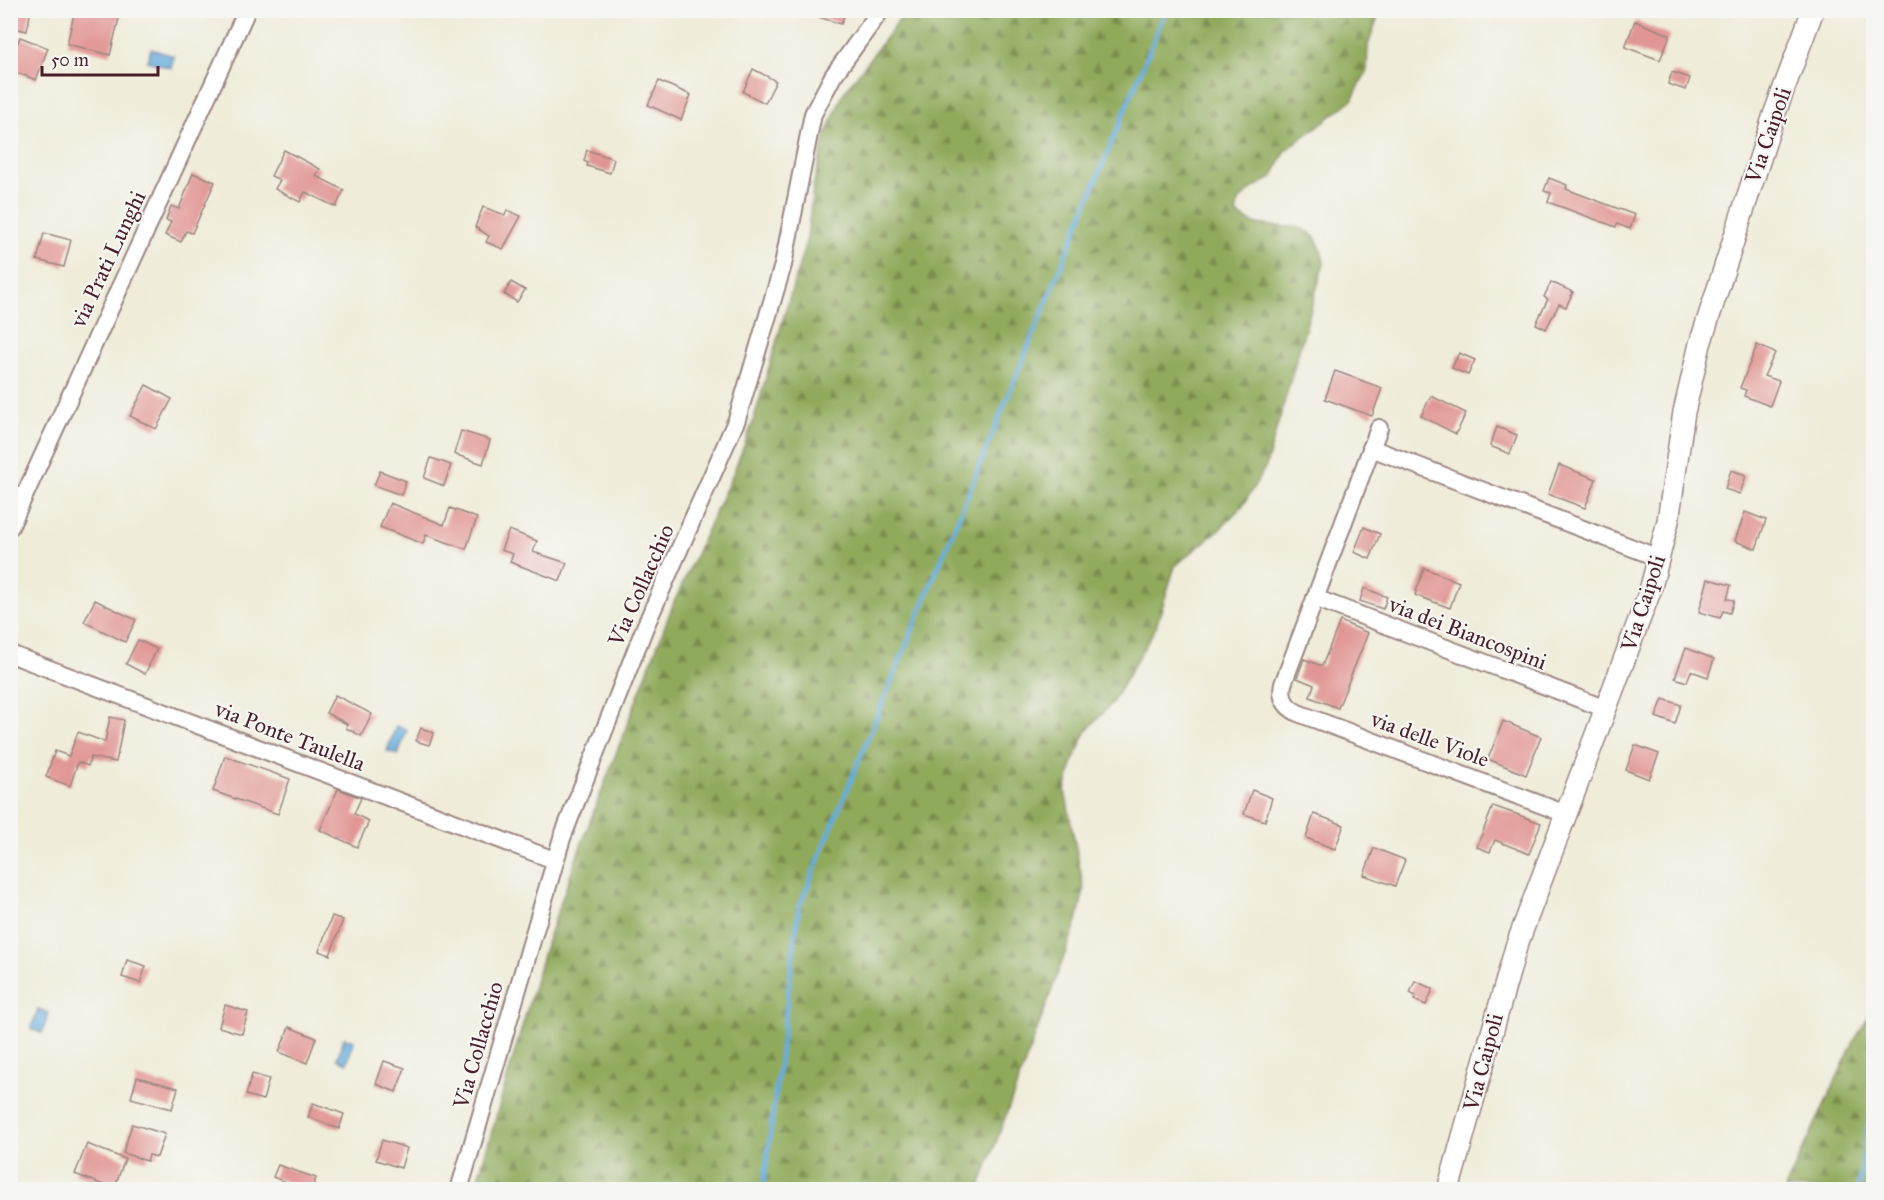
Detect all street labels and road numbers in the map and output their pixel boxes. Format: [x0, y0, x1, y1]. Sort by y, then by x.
street label: Via Caipoli [1739, 83, 1797, 188]
street label: via Prati Lunghi [64, 186, 151, 333]
street label: Via Collacchio [602, 520, 680, 651]
street label: Via Caipoli [1614, 551, 1671, 656]
street label: via dei Biancospini [1384, 590, 1551, 676]
street label: via Ponte Taulella [210, 695, 370, 777]
street label: via delle Viole [1366, 705, 1493, 773]
street label: Via Collacchio [447, 978, 509, 1113]
street label: Via Caipoli [1457, 1010, 1509, 1115]

